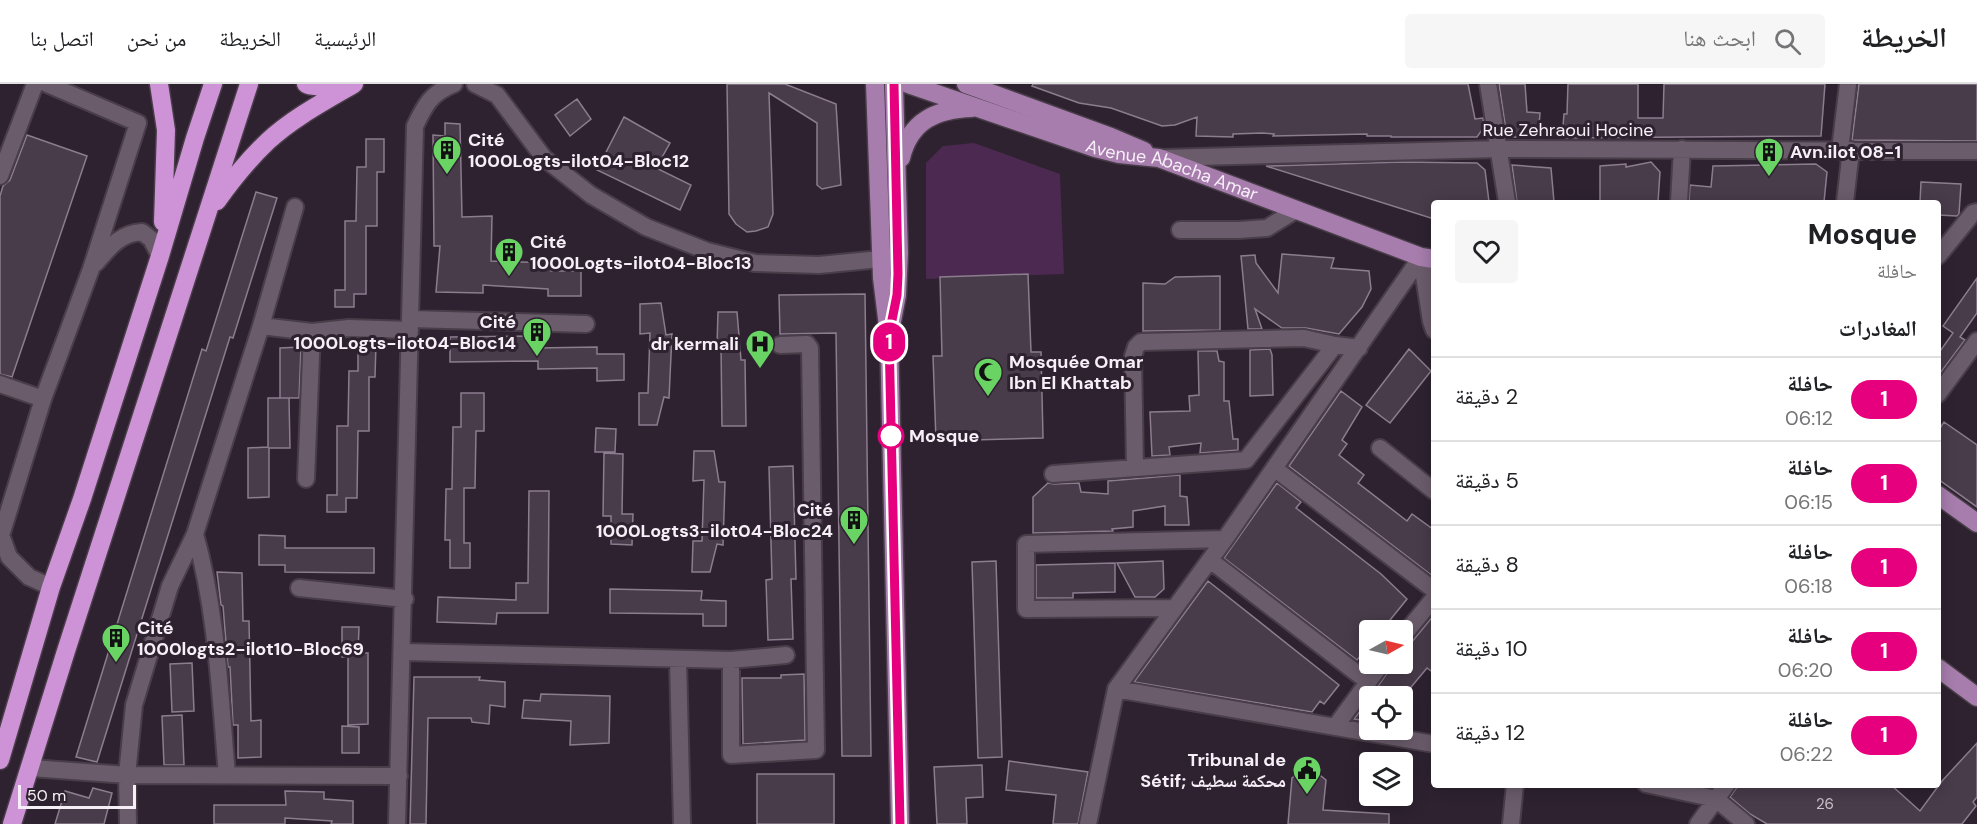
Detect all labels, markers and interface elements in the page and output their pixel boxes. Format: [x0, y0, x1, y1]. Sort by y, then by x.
search box [1405, 14, 1825, 68]
text: الخريطة [1861, 19, 1947, 56]
text: ابحث هنا [1683, 24, 1756, 53]
text: اتصل بنا [30, 25, 94, 53]
text: من نحن [127, 25, 186, 53]
text: الخريطة [219, 25, 281, 53]
text: الرئيسية [314, 25, 376, 53]
icon: search [1771, 25, 1804, 58]
street label: Rue Zehraoui Hocine [1483, 118, 1653, 142]
place label: Cité 1000Logts-ilot04-Bloc12 [468, 128, 689, 173]
building icon: Cité 1000Logts-ilot04-Bloc12 [431, 134, 463, 176]
street label: Avenue Abacha Amar [1083, 134, 1262, 206]
building icon: Avn.ilot 08-1 [1753, 136, 1785, 178]
place label: Avn.ilot 08-1 [1790, 140, 1901, 164]
text: Mosque [1808, 216, 1917, 253]
button: heart [1455, 220, 1518, 283]
place label: Cité 1000Logts-ilot04-Bloc13 [530, 230, 752, 275]
building icon: Cité 1000Logts-ilot04-Bloc13 [493, 236, 525, 278]
text: حافلة [1877, 258, 1917, 284]
place label: Cité 1000Logts-ilot04-Bloc14 [294, 310, 516, 355]
text: المغادرات [1839, 314, 1917, 343]
building icon: Cité 1000Logts-ilot04-Bloc14 [521, 316, 553, 358]
line badge: 1 [870, 322, 908, 362]
hospital icon: dr kermali [744, 328, 776, 370]
text: 1 [885, 328, 893, 356]
place label: dr kermali [651, 332, 739, 356]
place label: Mosquée Omar Ibn El Khattab [1009, 350, 1143, 395]
mosque icon: Mosquée Omar Ibn El Khattab [972, 356, 1004, 398]
text: حافلة [1787, 369, 1833, 398]
text: 2 دقيقة [1455, 382, 1518, 411]
text: 1 [1880, 385, 1888, 413]
text: 06:12 [1785, 405, 1833, 431]
marker: Mosque [878, 423, 904, 449]
place label: Mosque [909, 424, 979, 448]
text: حافلة [1787, 453, 1833, 482]
text: 5 دقيقة [1455, 466, 1519, 495]
text: 1 [1880, 469, 1888, 497]
text: 06:15 [1784, 489, 1833, 515]
place label: Cité 1000Logts3-ilot04-Bloc24 [596, 498, 833, 543]
building icon: Cité 1000Logts3-ilot04-Bloc24 [838, 504, 870, 546]
text: حافلة [1787, 537, 1833, 566]
text: 8 دقيقة [1455, 550, 1519, 579]
text: 1 [1880, 553, 1888, 581]
text: 06:18 [1784, 573, 1833, 599]
place label: Cité 1000logts2-ilot10-Bloc69 [137, 616, 364, 661]
north arrow [1359, 620, 1413, 674]
map controls [1359, 620, 1413, 806]
text: حافلة [1787, 621, 1833, 650]
building icon: Cité 1000logts2-ilot10-Bloc69 [100, 622, 132, 664]
text: 10 دقيقة [1455, 634, 1528, 663]
text: 1 [1880, 637, 1888, 665]
text: 06:20 [1778, 657, 1833, 683]
button: locate [1359, 686, 1413, 740]
text: حافلة [1787, 705, 1833, 734]
text: 12 دقيقة [1455, 718, 1525, 747]
text: 1 [1880, 721, 1888, 749]
text: 06:22 [1780, 741, 1833, 767]
place label: Tribunal de Sétif; محكمة سطيف [1140, 748, 1286, 793]
button: layers [1359, 752, 1413, 806]
public building icon: Tribunal de Sétif; محكمة سطيف [1291, 754, 1323, 796]
scale bar [18, 782, 136, 810]
text: 50 m [27, 785, 66, 806]
house number: 26 [1816, 794, 1834, 814]

